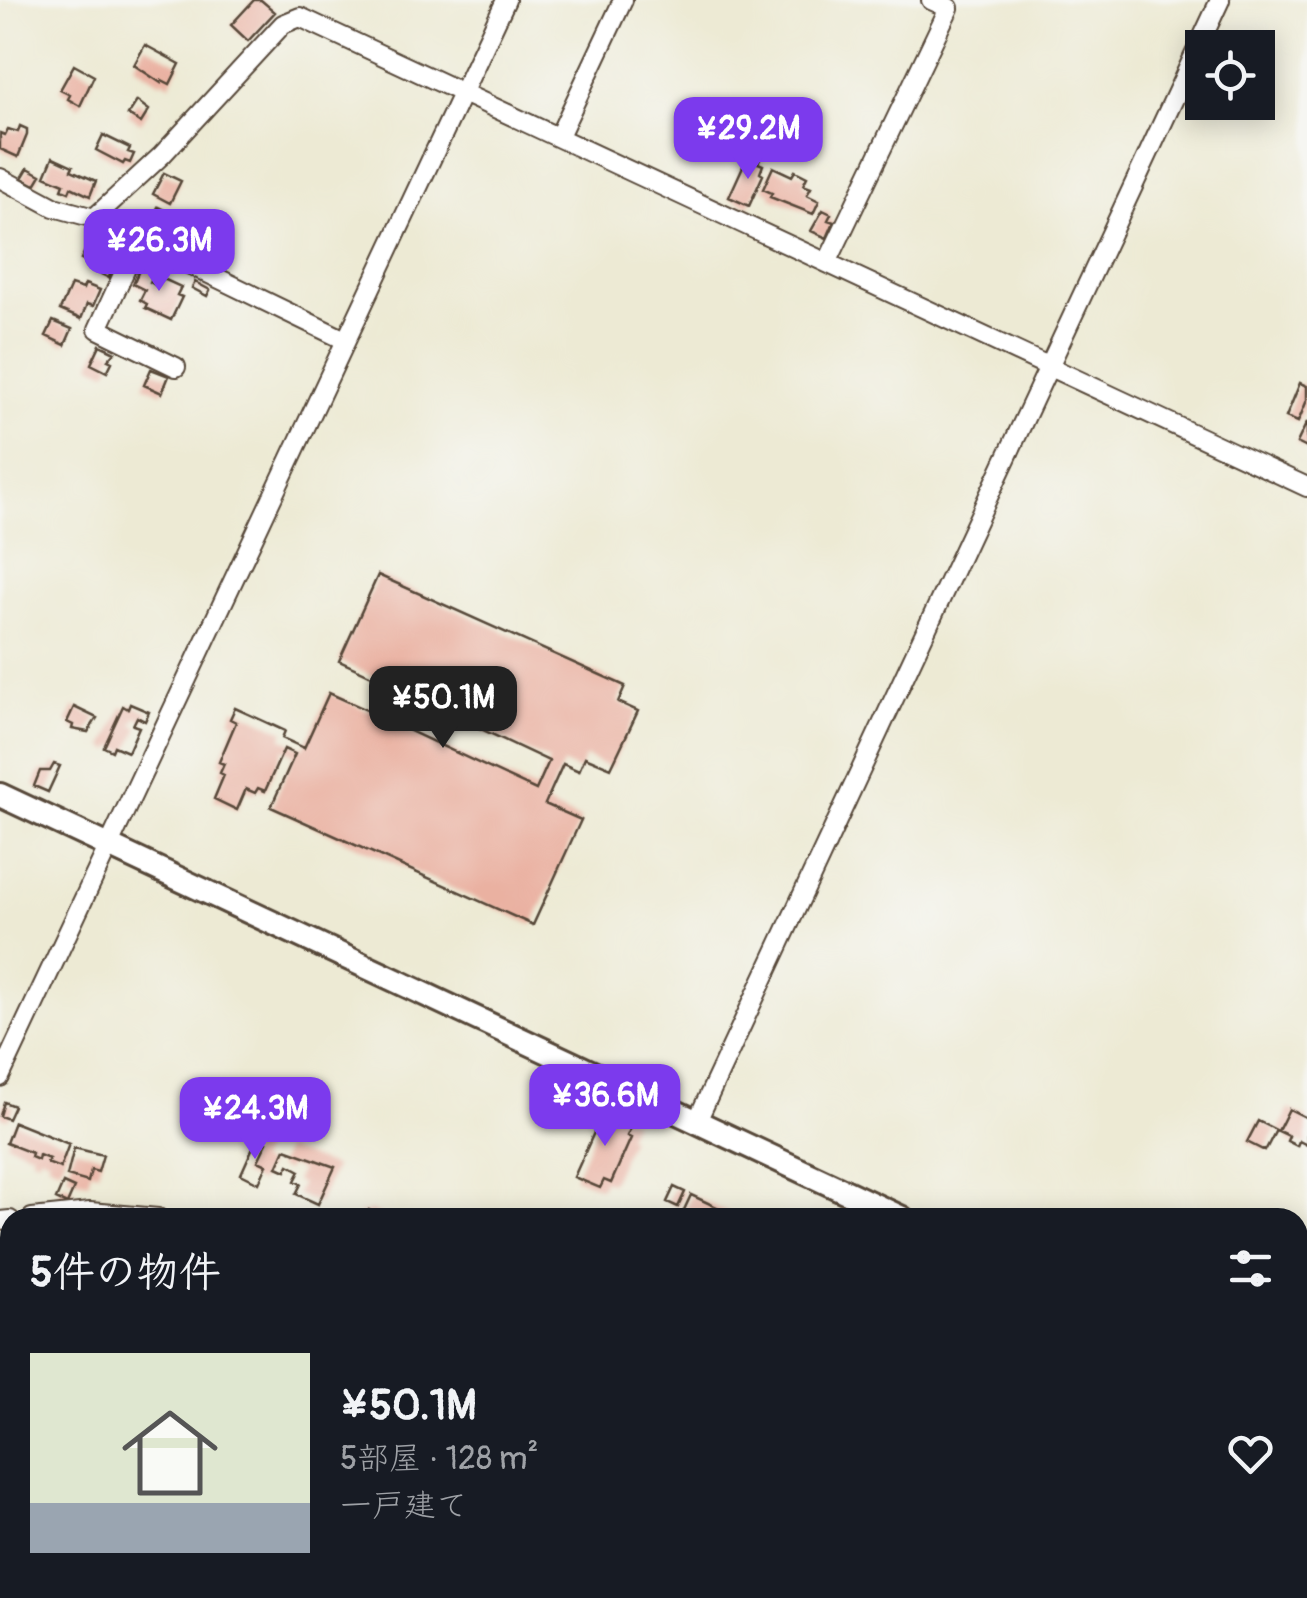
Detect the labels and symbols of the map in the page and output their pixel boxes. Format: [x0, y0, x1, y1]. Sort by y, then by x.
pin: ¥29.2M [667, 97, 829, 182]
pin: ¥26.3M [78, 209, 240, 294]
pin: ¥50.1M [362, 666, 524, 751]
pin: ¥36.6M [524, 1064, 686, 1149]
pin: ¥24.3M [174, 1077, 336, 1162]

